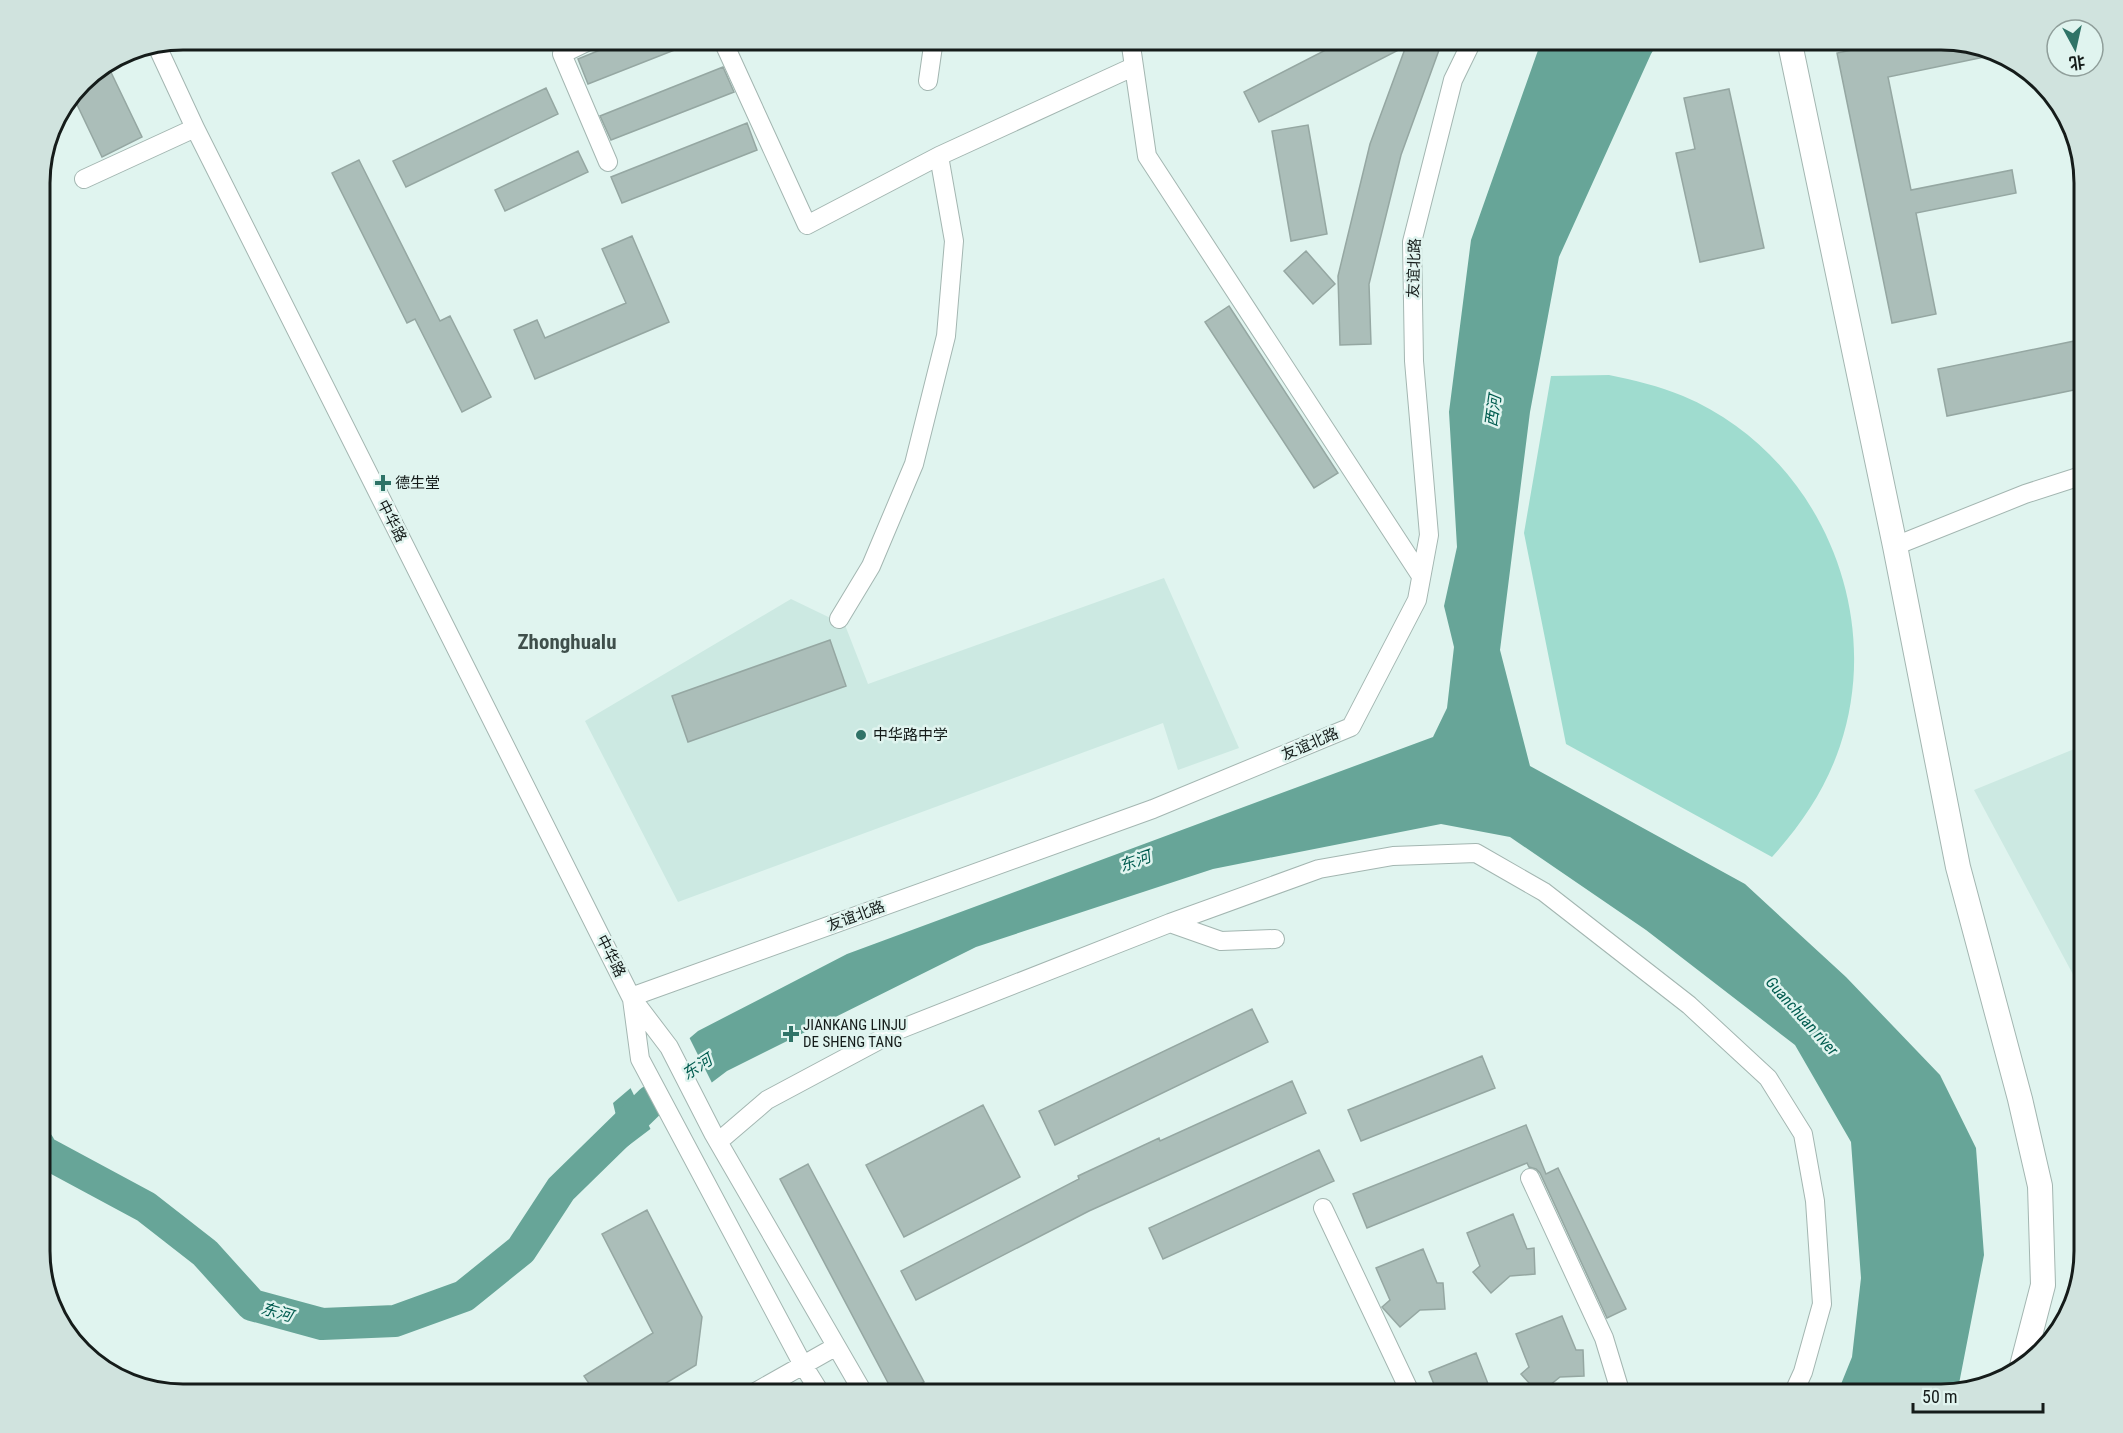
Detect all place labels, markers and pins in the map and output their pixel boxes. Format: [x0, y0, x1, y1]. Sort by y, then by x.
place label: 德生堂 [395, 474, 440, 492]
marker: 德生堂 [376, 476, 390, 490]
place label: 中华路中学 [873, 726, 948, 744]
marker: 中华路中学 [854, 728, 868, 742]
place label: JIANKANG LINJU DE SHENG TANG [803, 1016, 906, 1051]
marker: JIANKANG LINJU DE SHENG TANG [784, 1027, 798, 1041]

